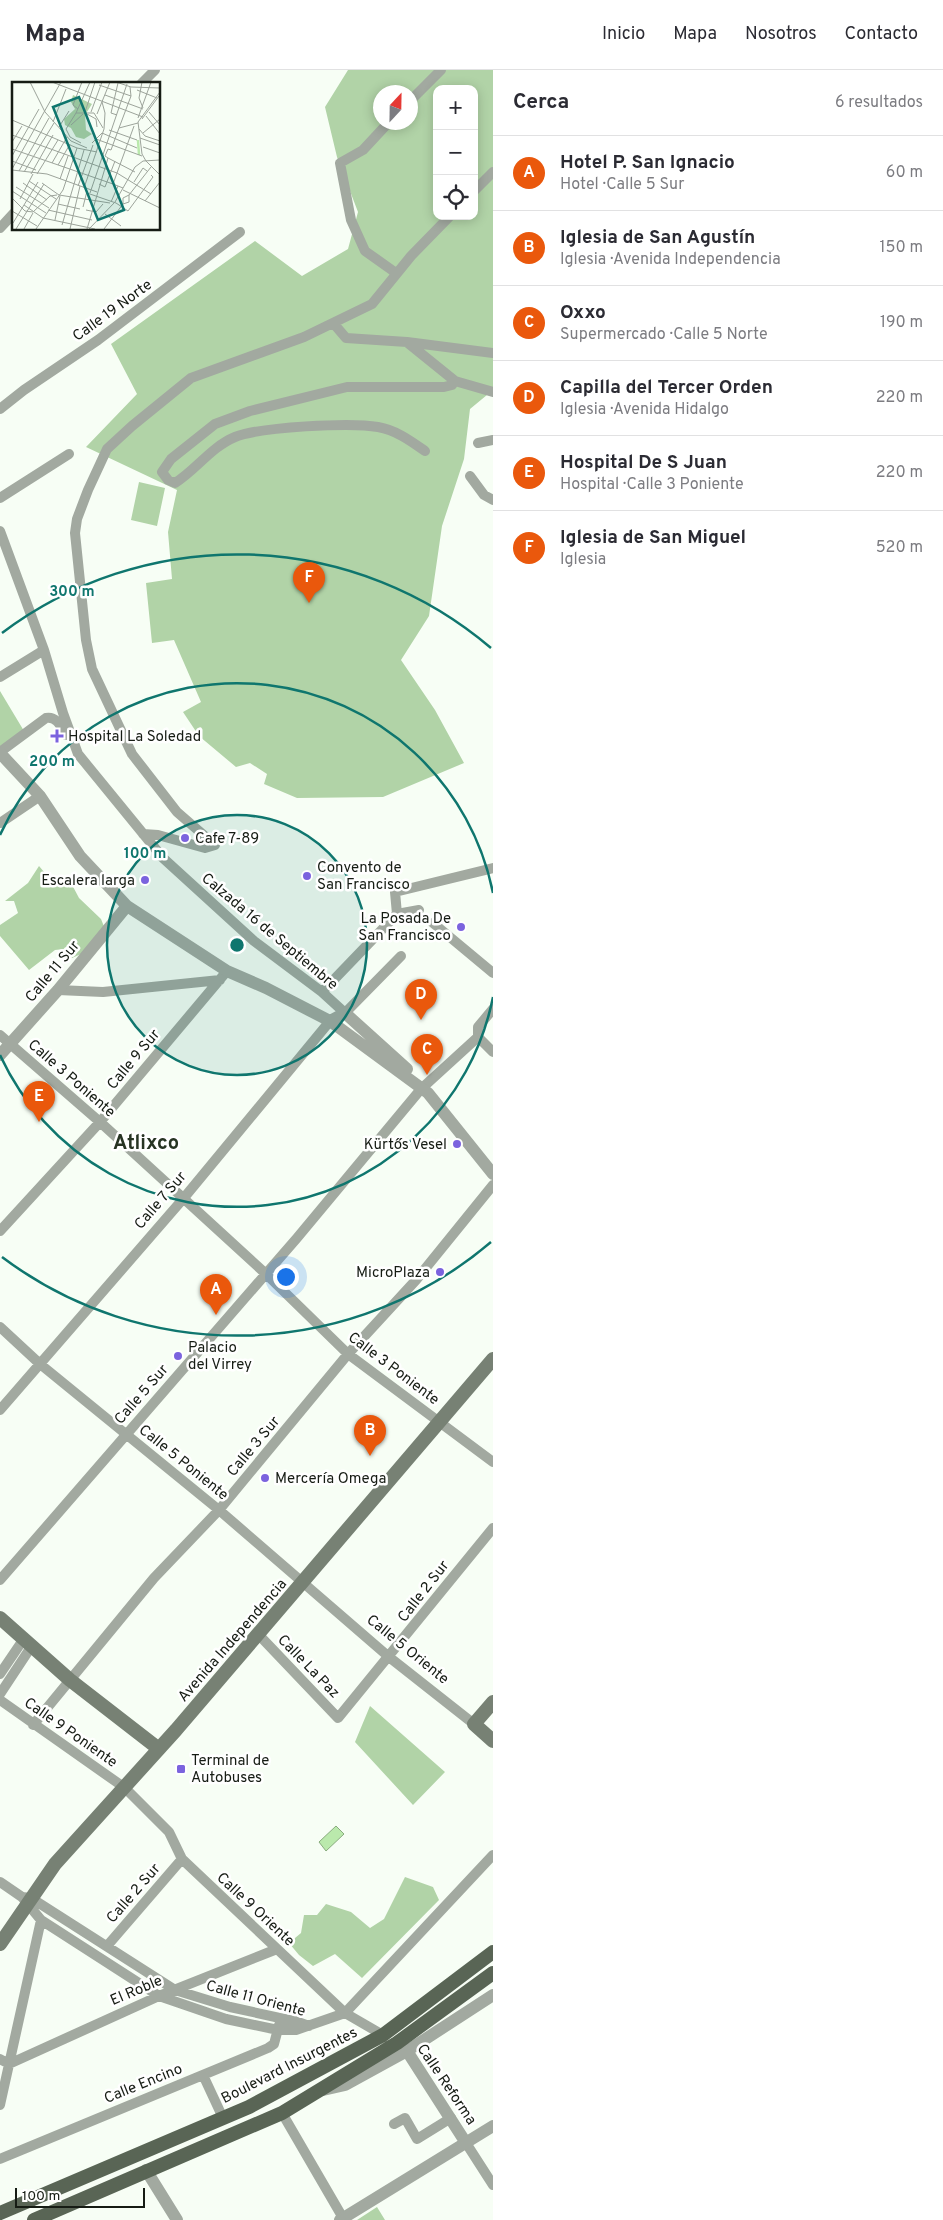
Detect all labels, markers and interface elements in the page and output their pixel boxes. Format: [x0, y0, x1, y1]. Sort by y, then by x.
text: Mapa [25, 20, 85, 50]
text: Inicio [602, 23, 645, 46]
text: Mapa [673, 23, 717, 46]
text: Nosotros [745, 23, 817, 46]
text: Contacto [845, 23, 918, 46]
inset map [12, 82, 160, 230]
north arrow [373, 85, 418, 130]
map controls [433, 85, 478, 220]
button: + [433, 85, 478, 130]
text: Cerca [513, 89, 569, 116]
text: 6 resultados [835, 93, 923, 113]
button: − [433, 130, 478, 175]
text: Hotel P. San Ignacio [560, 151, 735, 175]
text: A [523, 163, 535, 183]
text: 60 m [886, 163, 923, 183]
button: locate [433, 175, 478, 220]
text: Hotel · Calle 5 Sur [560, 175, 684, 195]
text: Iglesia de San Agustín [560, 226, 755, 250]
text: B [523, 238, 535, 258]
text: 150 m [880, 238, 923, 258]
text: Iglesia · Avenida Independencia [560, 250, 781, 270]
street label: Calle 19 Norte [69, 276, 156, 346]
text: Oxxo [560, 301, 606, 325]
text: C [524, 313, 534, 333]
text: 190 m [880, 313, 923, 333]
text: Supermercado · Calle 5 Norte [560, 325, 768, 345]
text: Capilla del Tercer Orden [560, 376, 773, 400]
text: D [523, 388, 535, 408]
text: 220 m [876, 388, 923, 408]
text: Iglesia · Avenida Hidalgo [560, 400, 729, 420]
text: Hospital De S Juan [560, 451, 727, 475]
text: E [524, 463, 534, 483]
text: 220 m [876, 463, 923, 483]
text: Hospital · Calle 3 Poniente [560, 475, 744, 495]
text: Iglesia de San Miguel [560, 526, 746, 550]
text: F [524, 538, 534, 558]
text: 520 m [876, 538, 923, 558]
text: Iglesia [560, 550, 606, 570]
pin: F [293, 562, 325, 603]
text: 300 m [49, 583, 95, 602]
place label: Hospital La Soledad [68, 728, 201, 747]
marker: Hospital La Soledad [50, 729, 64, 743]
text: 200 m [29, 753, 75, 772]
place label: Cafe 7-89 [195, 830, 259, 849]
marker: Cafe 7-89 [179, 832, 191, 844]
text: 100 m [124, 845, 166, 864]
place label: Convento de San Francisco [317, 859, 410, 895]
street label: Calzada 16 de Septiembre [197, 869, 341, 995]
marker: Convento de San Francisco [301, 870, 313, 882]
place label: Escalera larga [41, 872, 135, 891]
marker: Escalera larga [139, 874, 151, 886]
place label: La Posada De San Francisco [358, 910, 451, 946]
marker: La Posada De San Francisco [455, 921, 467, 933]
centre of rings [228, 936, 246, 954]
street label: Calle 11 Sur [22, 937, 85, 1007]
pin: D [405, 979, 437, 1020]
street label: Calle 9 Sur [103, 1026, 165, 1094]
pin: C [411, 1034, 443, 1075]
street label: Calle 3 Poniente [23, 1036, 119, 1122]
pin: E [23, 1081, 55, 1122]
district label: Atlixco [113, 1131, 179, 1157]
place label: Kürtős Vesel [364, 1136, 447, 1155]
marker: Kürtős Vesel [451, 1138, 463, 1150]
street label: Calle 7 Sur [131, 1168, 192, 1234]
your location [273, 1264, 299, 1290]
place label: MicroPlaza [356, 1264, 430, 1283]
marker: MicroPlaza [434, 1266, 446, 1278]
pin: A [200, 1274, 232, 1315]
street label: Calle 3 Poniente [344, 1329, 443, 1410]
place label: Palacio del Virrey [188, 1339, 252, 1375]
marker: Palacio del Virrey [172, 1350, 184, 1362]
street label: Calle 5 Sur [111, 1361, 173, 1429]
street label: Calle 3 Sur [223, 1413, 285, 1481]
pin: B [354, 1415, 386, 1456]
street label: Calle 5 Poniente [134, 1421, 232, 1505]
place label: Mercería Omega [275, 1470, 386, 1489]
marker: Mercería Omega [259, 1472, 271, 1484]
street label: Calle 2 Sur [394, 1557, 454, 1627]
street label: Avenida Independencia [174, 1575, 292, 1706]
street label: Calle 5 Oriente [362, 1611, 452, 1689]
street label: Calle La Paz [273, 1631, 343, 1703]
street label: Calle 9 Poniente [20, 1694, 120, 1772]
place label: Terminal de Autobuses [191, 1752, 269, 1788]
marker: Terminal de Autobuses [175, 1763, 187, 1775]
street label: Calle 2 Sur [103, 1860, 165, 1928]
street label: Calle 9 Oriente [212, 1869, 298, 1951]
street label: El Roble [108, 1972, 166, 2011]
street label: Calle 11 Oriente [204, 1977, 308, 2022]
street label: Boulevard Insurgentes [218, 2024, 361, 2109]
street label: Calle Reforma [412, 2041, 480, 2129]
street label: Calle Encino [102, 2060, 186, 2109]
scale bar [15, 2185, 145, 2208]
text: 100 m [22, 2188, 60, 2205]

